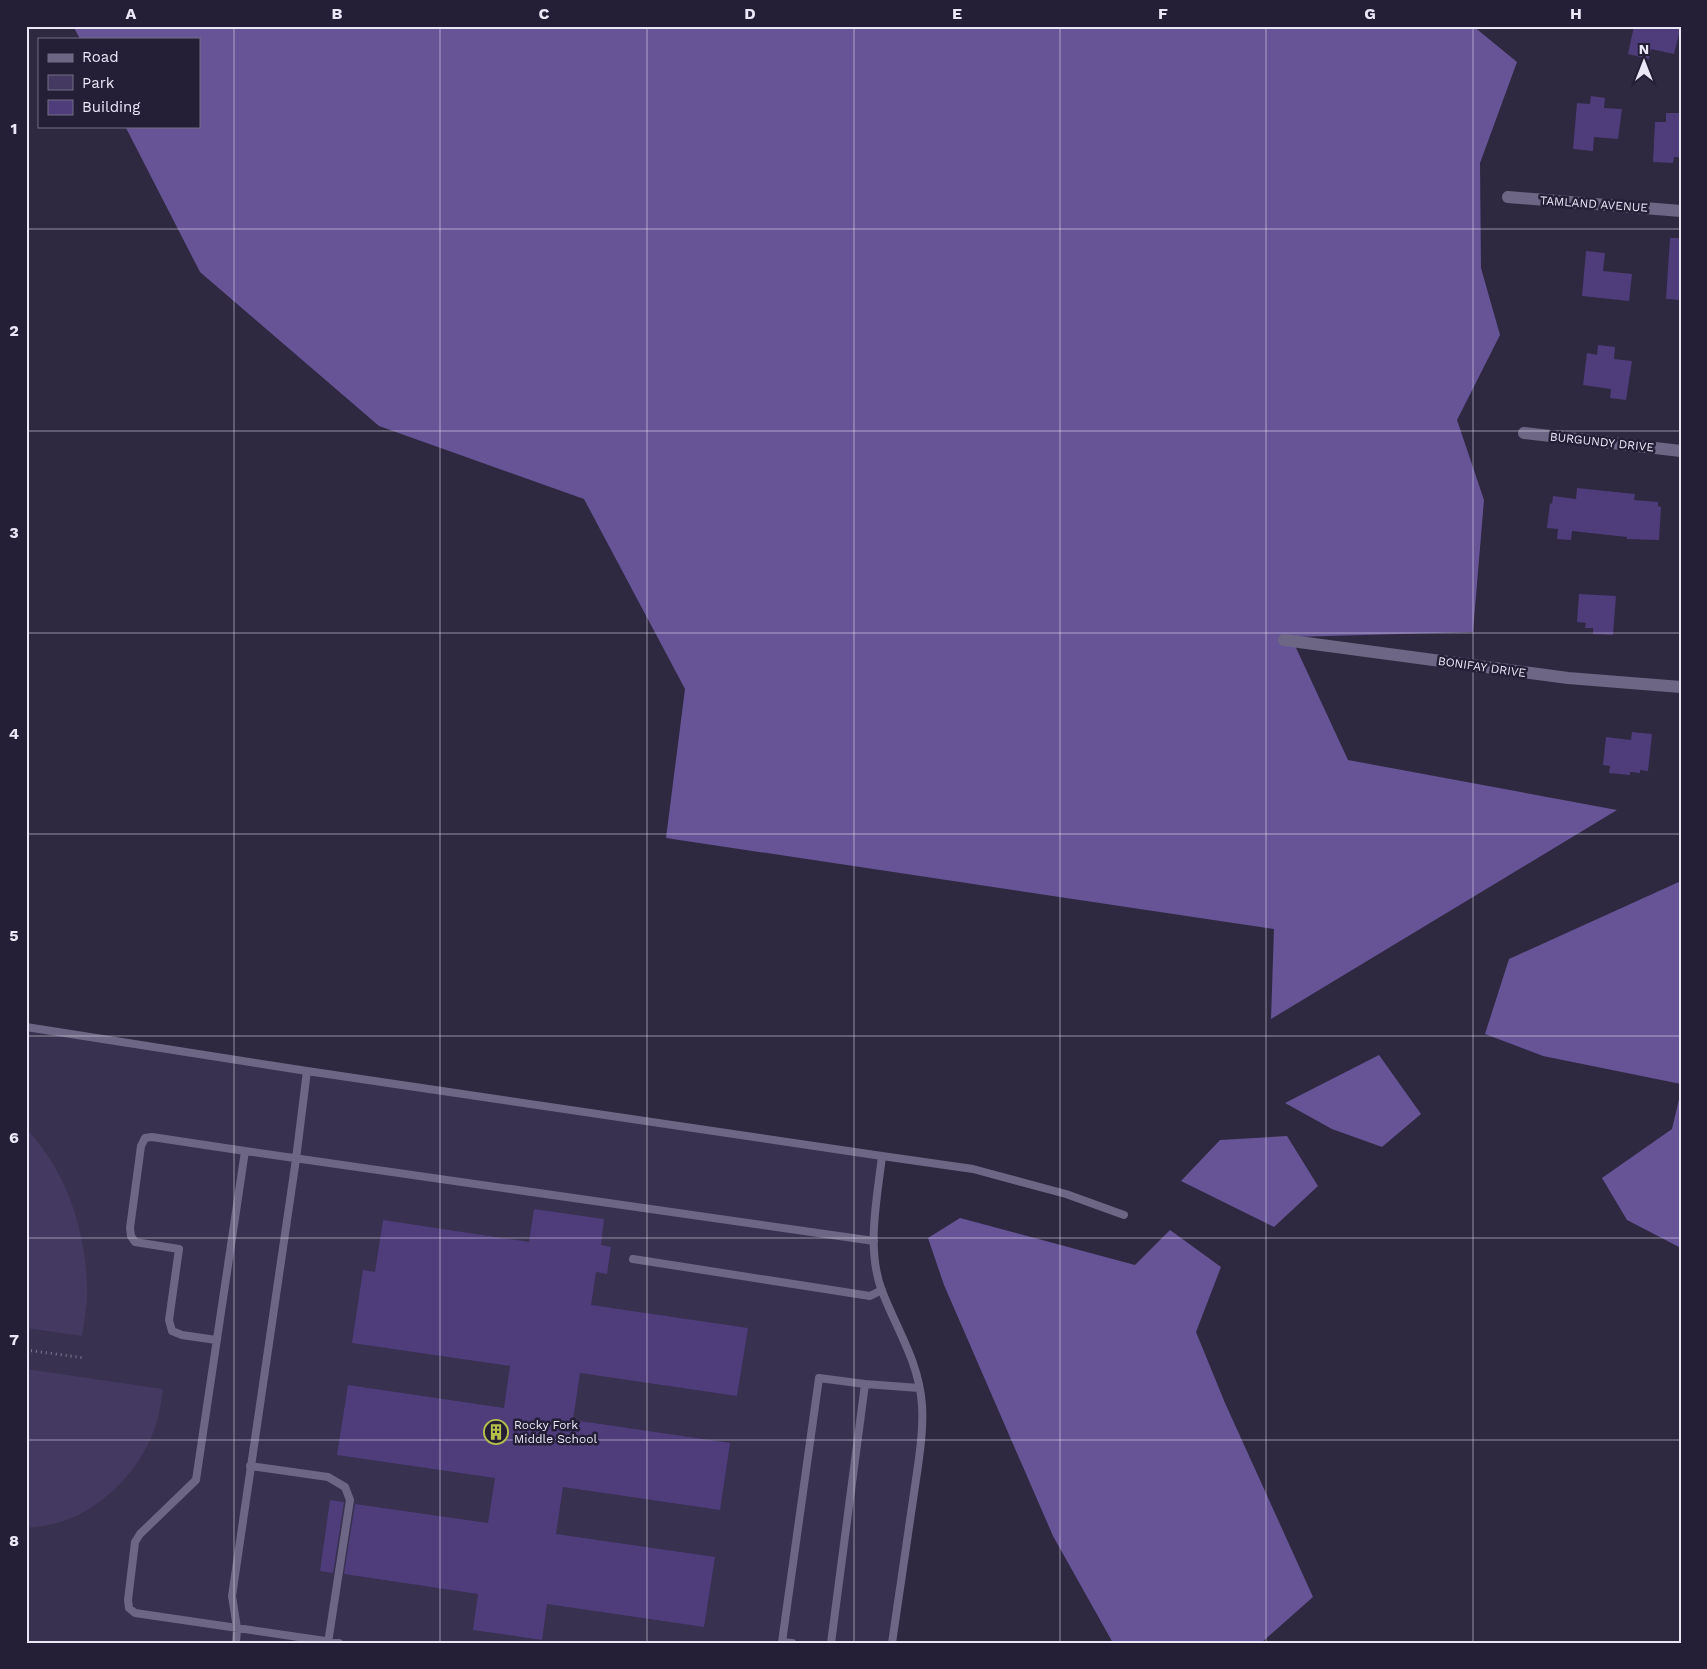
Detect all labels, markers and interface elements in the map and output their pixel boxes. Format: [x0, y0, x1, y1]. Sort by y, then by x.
text: A [126, 4, 137, 23]
text: B [332, 4, 343, 23]
text: C [539, 4, 550, 23]
text: D [744, 4, 756, 23]
text: E [952, 4, 962, 23]
text: F [1158, 4, 1168, 23]
text: G [1364, 4, 1376, 23]
text: H [1570, 4, 1582, 23]
legend [38, 38, 200, 128]
north arrow [1620, 38, 1670, 88]
text: N [1639, 41, 1649, 57]
text: Road [82, 48, 119, 66]
text: Park [82, 74, 115, 92]
text: Building [82, 98, 140, 116]
text: 1 [11, 119, 17, 138]
street label: TAMLAND AVENUE [1540, 193, 1649, 215]
text: 2 [9, 321, 19, 340]
street label: BURGUNDY DRIVE [1549, 430, 1655, 454]
text: 3 [9, 523, 19, 542]
street label: BONIFAY DRIVE [1437, 654, 1527, 680]
text: 4 [9, 724, 19, 743]
text: 5 [9, 926, 19, 945]
text: 6 [9, 1128, 19, 1147]
text: 7 [9, 1330, 19, 1349]
place label: Rocky Fork Middle School [514, 1418, 597, 1446]
building icon: Rocky Fork Middle School [483, 1419, 509, 1445]
text: 8 [9, 1531, 19, 1550]

